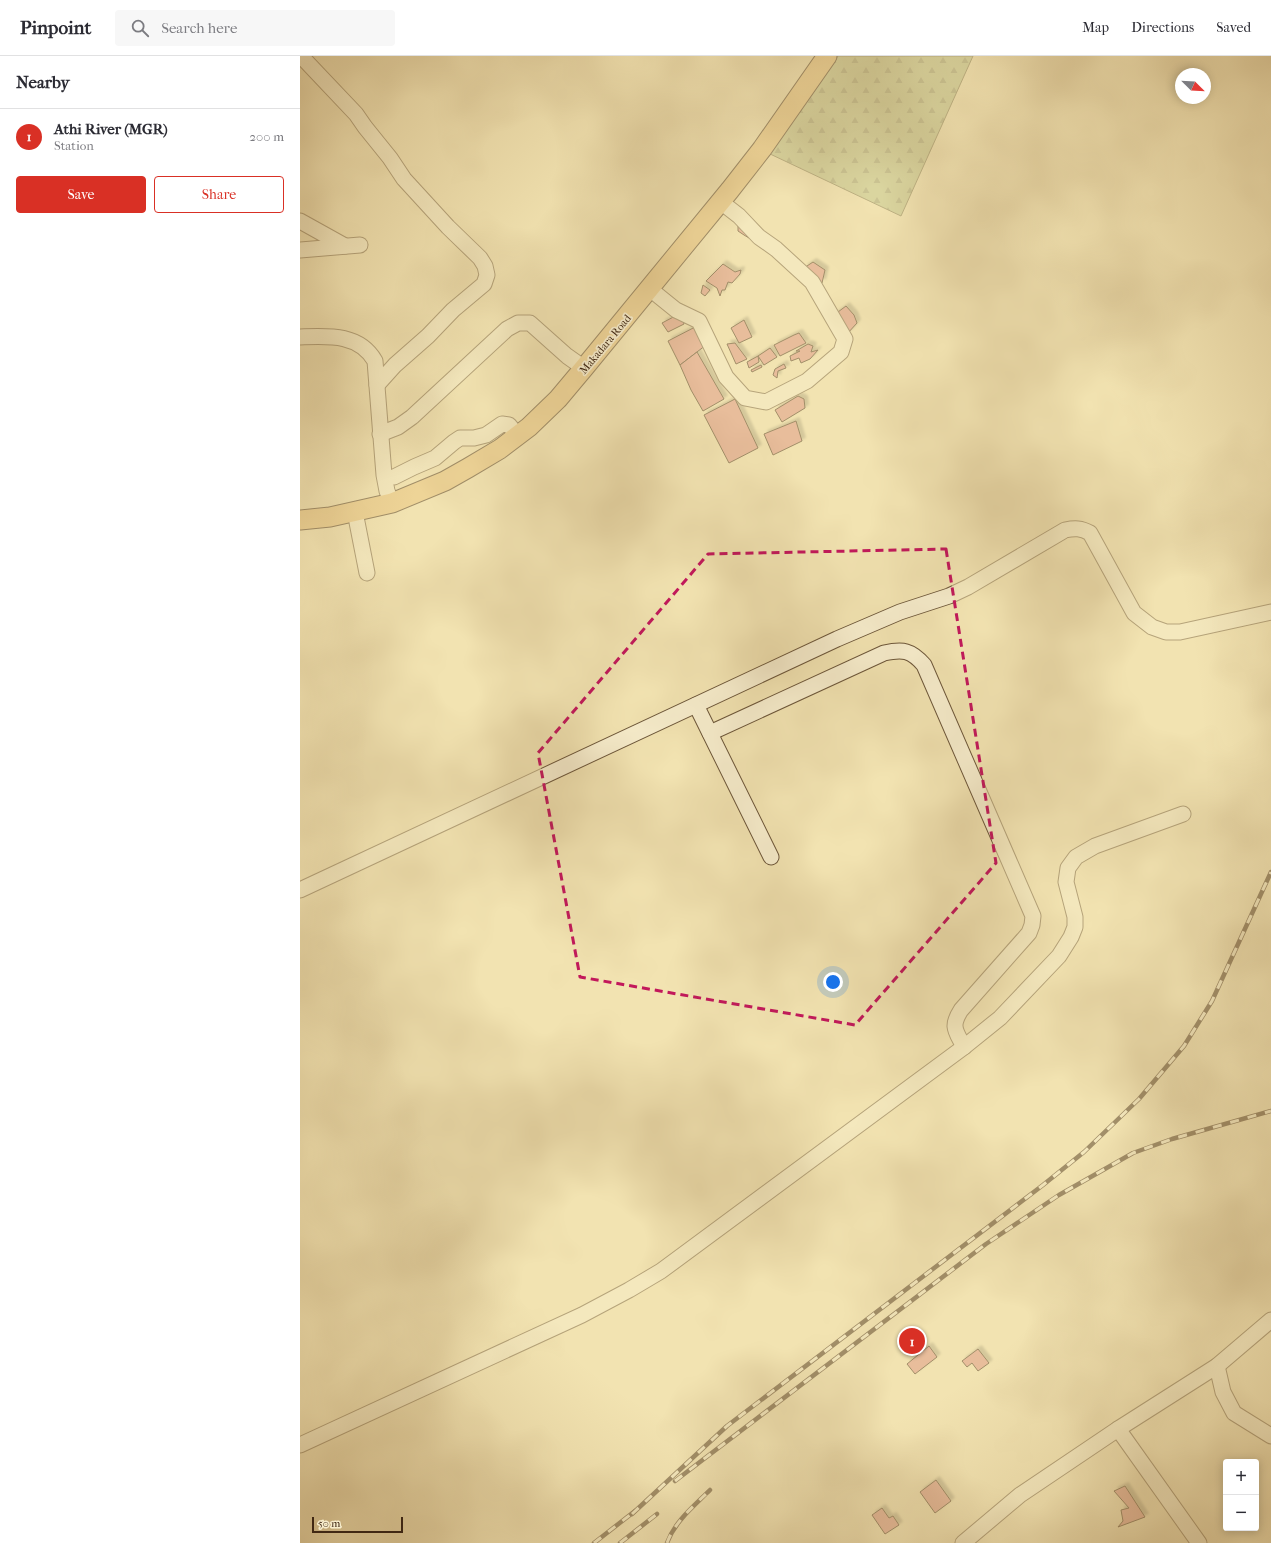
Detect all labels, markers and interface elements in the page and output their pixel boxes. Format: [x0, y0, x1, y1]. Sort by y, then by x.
search box [115, 10, 395, 46]
text: Pinpoint [20, 17, 91, 39]
icon: search [129, 17, 151, 39]
text: Search here [161, 19, 237, 37]
text: Map [1082, 19, 1109, 36]
text: Directions [1131, 19, 1194, 36]
text: Saved [1216, 19, 1251, 36]
north arrow [1175, 68, 1211, 104]
text: Nearby [16, 72, 70, 92]
text: Athi River (MGR) [54, 120, 168, 138]
text: 1 [27, 129, 31, 144]
text: 200 m [249, 129, 284, 144]
text: Station [54, 138, 94, 153]
button: Save [16, 176, 146, 213]
button: Share [154, 176, 284, 213]
street label: Makadara Road [577, 311, 635, 377]
your location [823, 972, 843, 992]
pin: 1 [899, 1326, 925, 1356]
map controls [1223, 1459, 1259, 1531]
button: + [1223, 1459, 1259, 1495]
button: − [1223, 1495, 1259, 1531]
scale bar [312, 1515, 403, 1534]
text: 50 m [318, 1517, 340, 1530]

